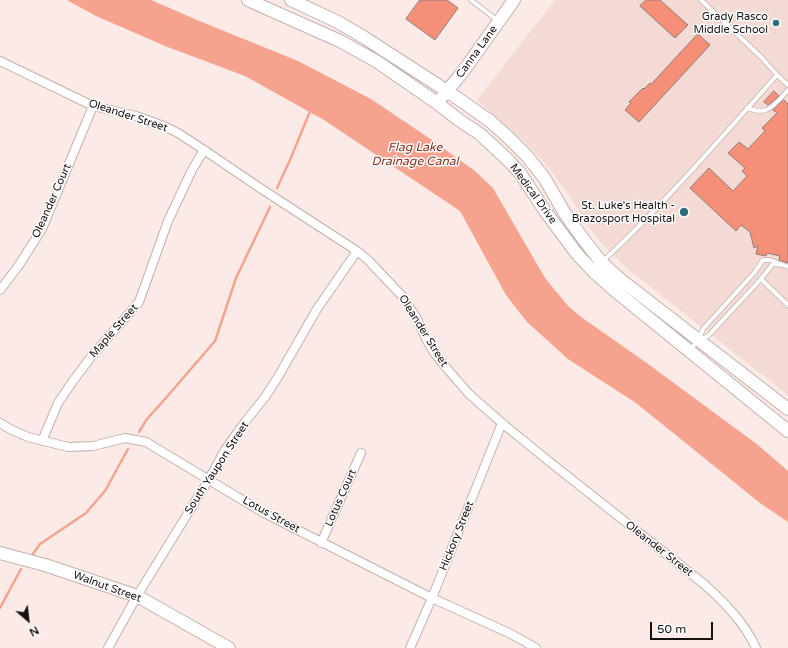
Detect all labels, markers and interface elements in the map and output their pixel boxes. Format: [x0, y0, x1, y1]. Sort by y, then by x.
place label: Grady Rasco Middle School [694, 10, 768, 36]
marker: Grady Rasco Middle School [771, 18, 781, 28]
street label: Canna Lane [454, 23, 500, 81]
street label: Oleander Street [87, 97, 169, 135]
water label: Flag Lake Drainage Canal [372, 141, 458, 169]
street label: Medical Drive [507, 161, 559, 227]
street label: Oleander Court [30, 162, 74, 240]
place label: St. Luke's Health - Brazosport Hospital [572, 199, 675, 225]
marker: St. Luke's Health - Brazosport Hospital [678, 206, 690, 218]
street label: Oleander Street [396, 293, 450, 369]
street label: Maple Street [87, 301, 141, 361]
street label: South Yaupon Street [182, 419, 252, 517]
street label: Lotus Court [323, 467, 359, 529]
street label: Lotus Street [240, 494, 302, 536]
street label: Hickory Street [437, 499, 477, 573]
street label: Oleander Street [622, 518, 696, 580]
street label: Walnut Street [71, 569, 143, 605]
north arrow [8, 600, 48, 640]
scale bar [652, 614, 715, 640]
text: 50 m [657, 622, 686, 636]
text: N [27, 623, 41, 639]

